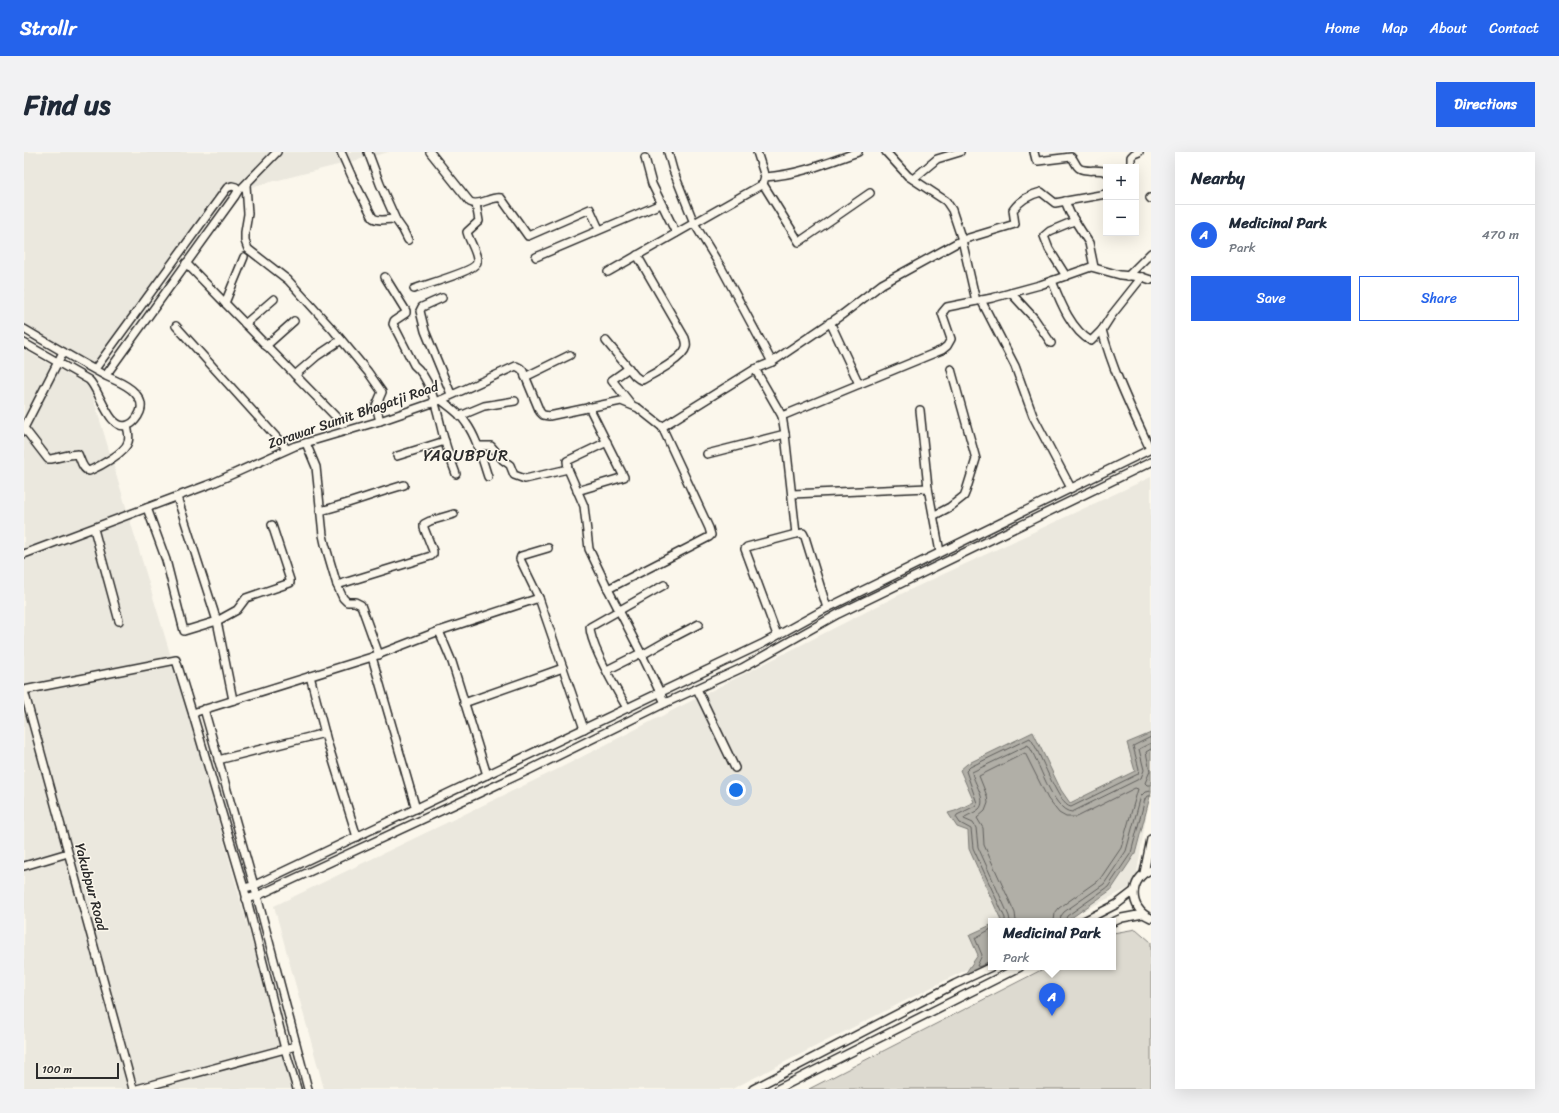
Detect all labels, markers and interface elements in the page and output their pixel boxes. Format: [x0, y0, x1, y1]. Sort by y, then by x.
text: Strollr [20, 12, 76, 45]
text: Home [1325, 16, 1360, 41]
text: Map [1382, 16, 1408, 41]
text: About [1430, 16, 1467, 41]
text: Contact [1489, 16, 1539, 41]
text: Find us [24, 80, 111, 129]
button: Directions [1436, 82, 1535, 127]
text: Nearby [1191, 163, 1245, 193]
map controls [1103, 164, 1139, 236]
button: + [1103, 164, 1139, 200]
button: − [1103, 200, 1139, 236]
text: Medicinal Park [1229, 210, 1327, 236]
text: A [1200, 223, 1208, 246]
text: 470 m [1482, 223, 1519, 246]
text: Park [1229, 236, 1256, 259]
button: Save [1191, 276, 1351, 321]
button: Share [1359, 276, 1519, 321]
street label: Zorawar Sumit Bhagatji Road [264, 373, 443, 456]
district label: YAQUBPUR [423, 441, 509, 470]
your location [726, 780, 746, 800]
street label: Yakubpur Road [67, 840, 115, 935]
popup [988, 918, 1116, 970]
text: Medicinal Park [1003, 920, 1101, 946]
text: Park [1003, 946, 1030, 969]
pin: A [1039, 983, 1065, 1016]
text: 100 m [42, 1060, 72, 1079]
scale bar [36, 1061, 119, 1080]

